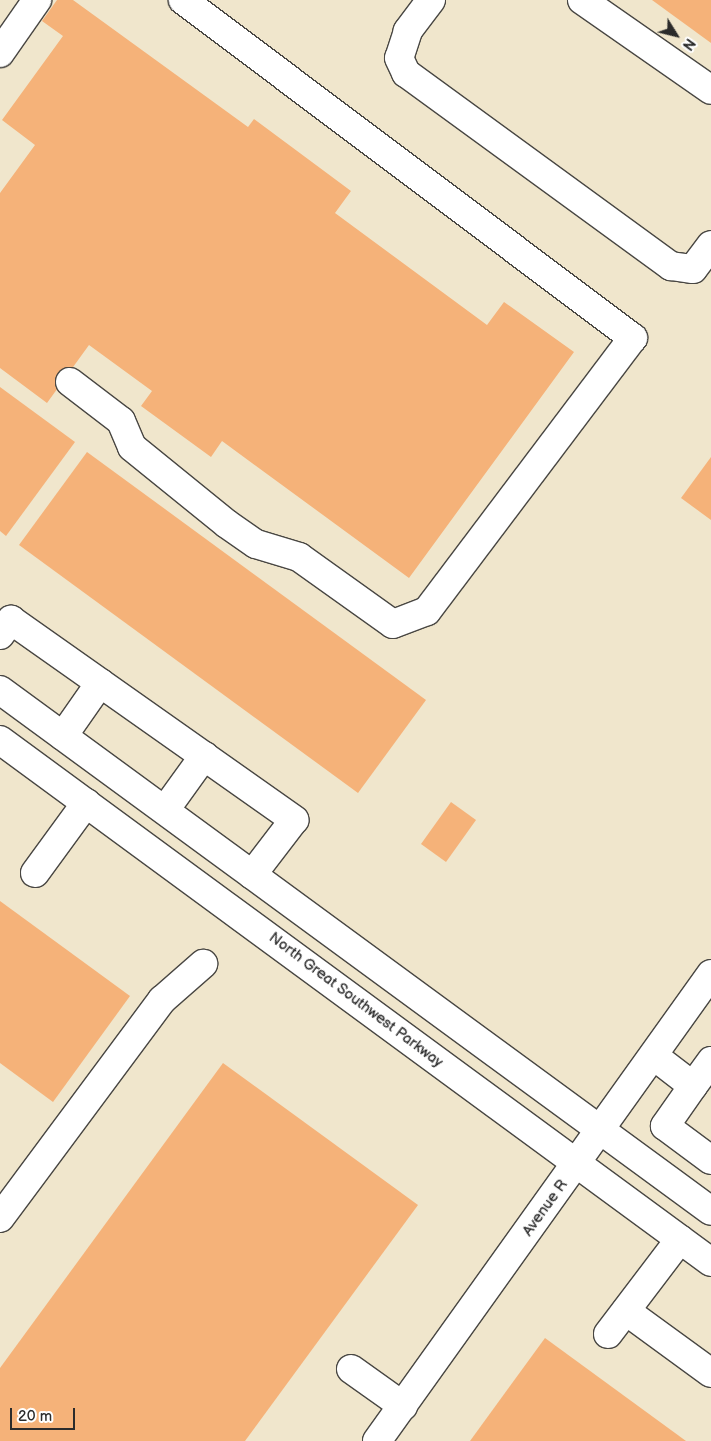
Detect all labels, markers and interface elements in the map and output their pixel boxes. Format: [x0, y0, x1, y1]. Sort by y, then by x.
north arrow [651, 10, 701, 60]
text: N [679, 35, 699, 53]
street label: North Great Southwest Parkway [265, 929, 447, 1071]
street label: Avenue R [519, 1176, 571, 1240]
scale bar [12, 1398, 78, 1430]
text: 20 m [18, 1407, 52, 1426]

